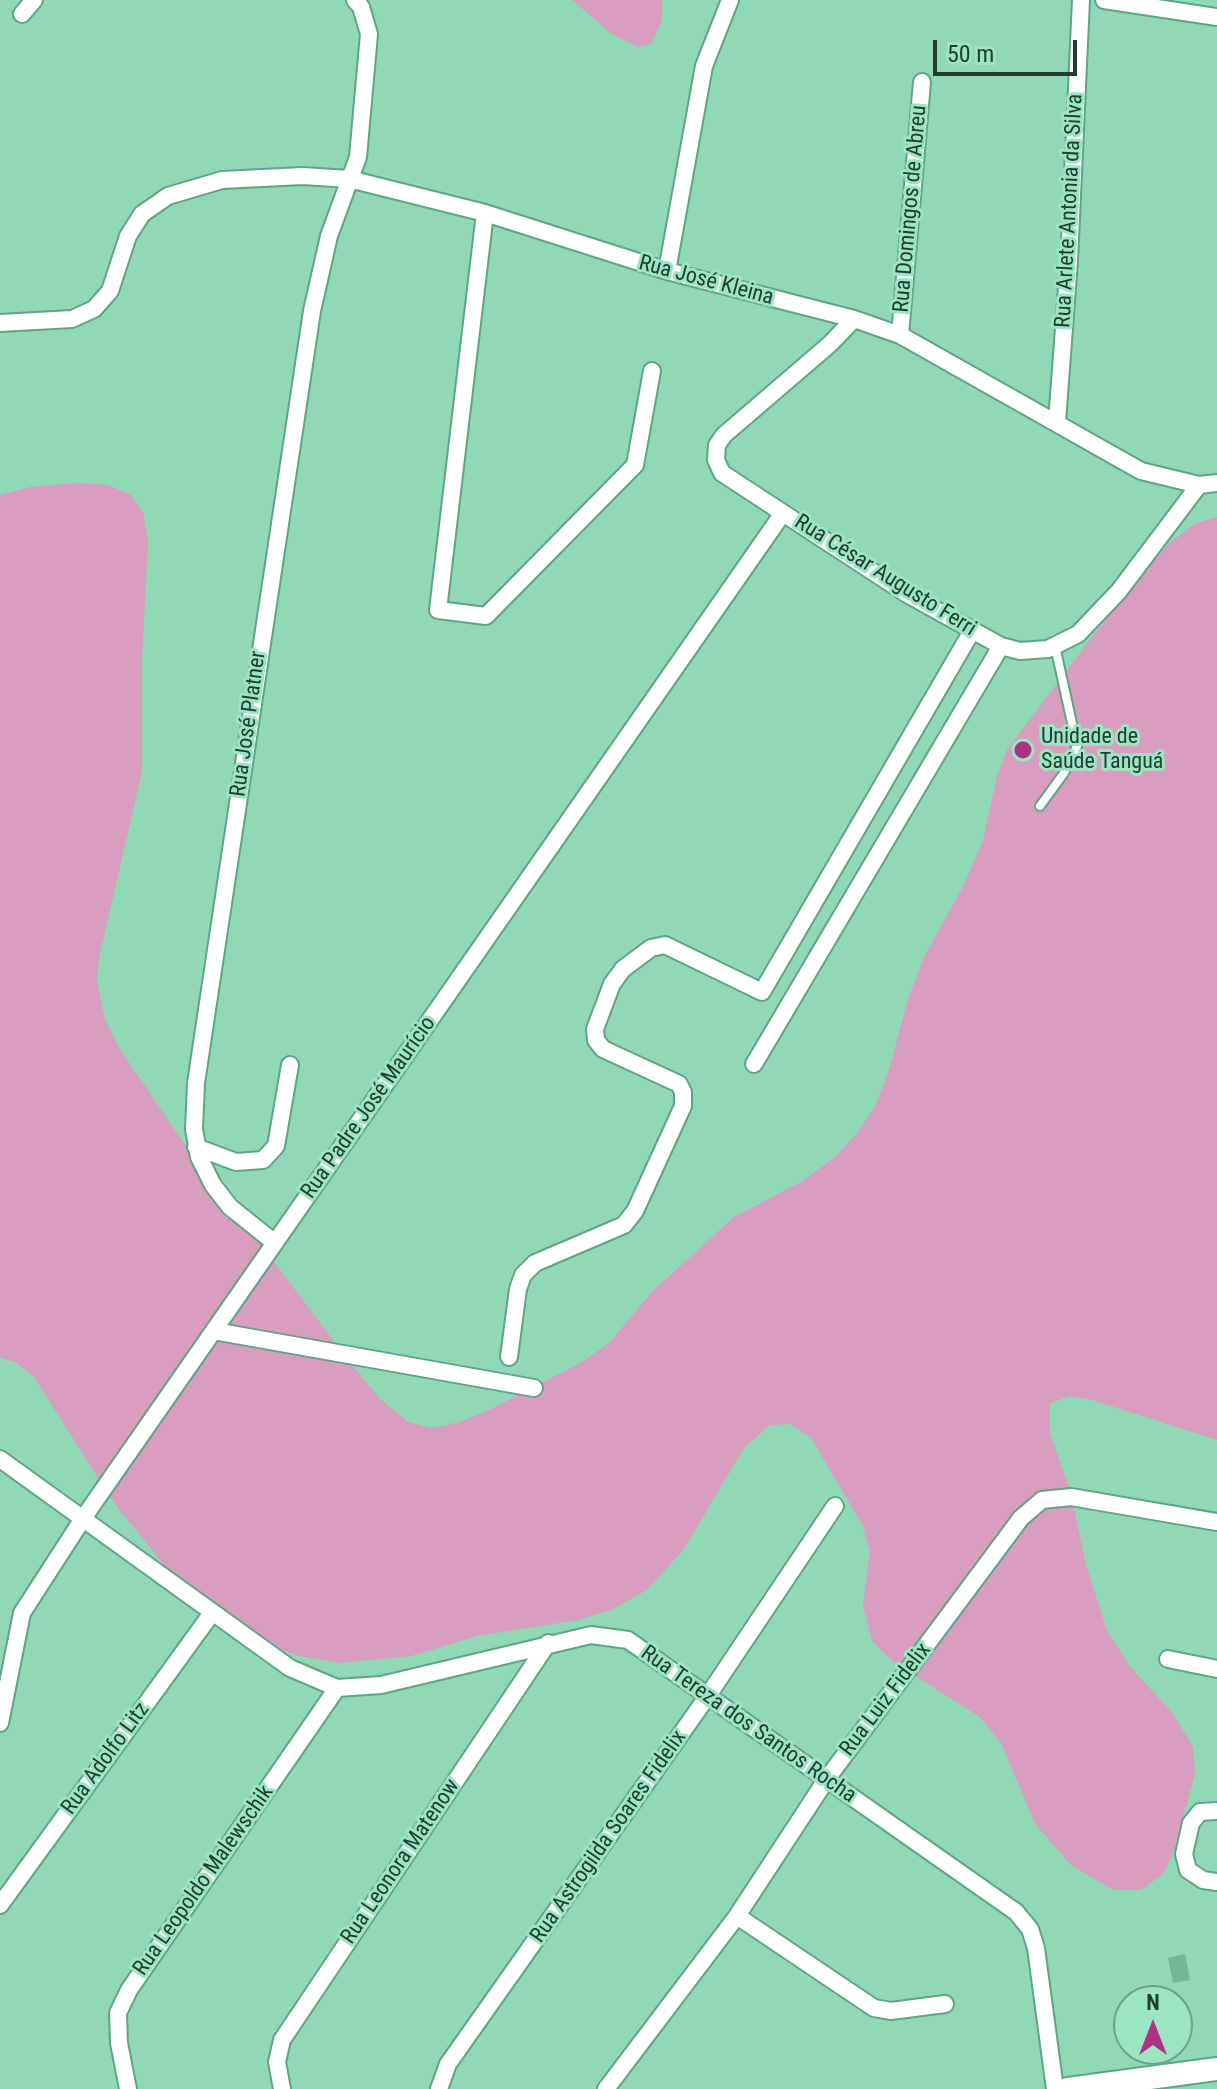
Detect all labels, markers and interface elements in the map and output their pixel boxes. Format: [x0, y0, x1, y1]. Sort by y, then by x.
scale bar [937, 24, 1081, 74]
text: 50 m [947, 40, 994, 68]
street label: Rua Arlete Antonia da Silva [1051, 93, 1089, 329]
street label: Rua Domingos de Abreu [889, 104, 933, 314]
street label: Rua José Kleina [636, 250, 776, 312]
street label: Rua César Augusto Ferri [789, 509, 981, 643]
street label: Rua José Platner [226, 649, 272, 799]
place label: Unidade de Saúde Tanguá [1041, 724, 1163, 776]
marker: Unidade de Saúde Tanguá [1012, 739, 1034, 761]
street label: Rua Padre José Maurício [296, 1012, 442, 1204]
street label: Rua Luiz Fidelix [835, 1638, 937, 1762]
street label: Rua Tereza dos Santos Rocha [635, 1641, 861, 1809]
street label: Rua Adolfo Litz [56, 1698, 156, 1820]
street label: Rua Astrogilda Soares Fidelix [525, 1726, 693, 1948]
street label: Rua Leonora Matenow [336, 1775, 466, 1949]
street label: Rua Leopoldo Malewschik [128, 1781, 280, 1981]
north arrow [1113, 1985, 1193, 2065]
text: N [1146, 1990, 1160, 2015]

